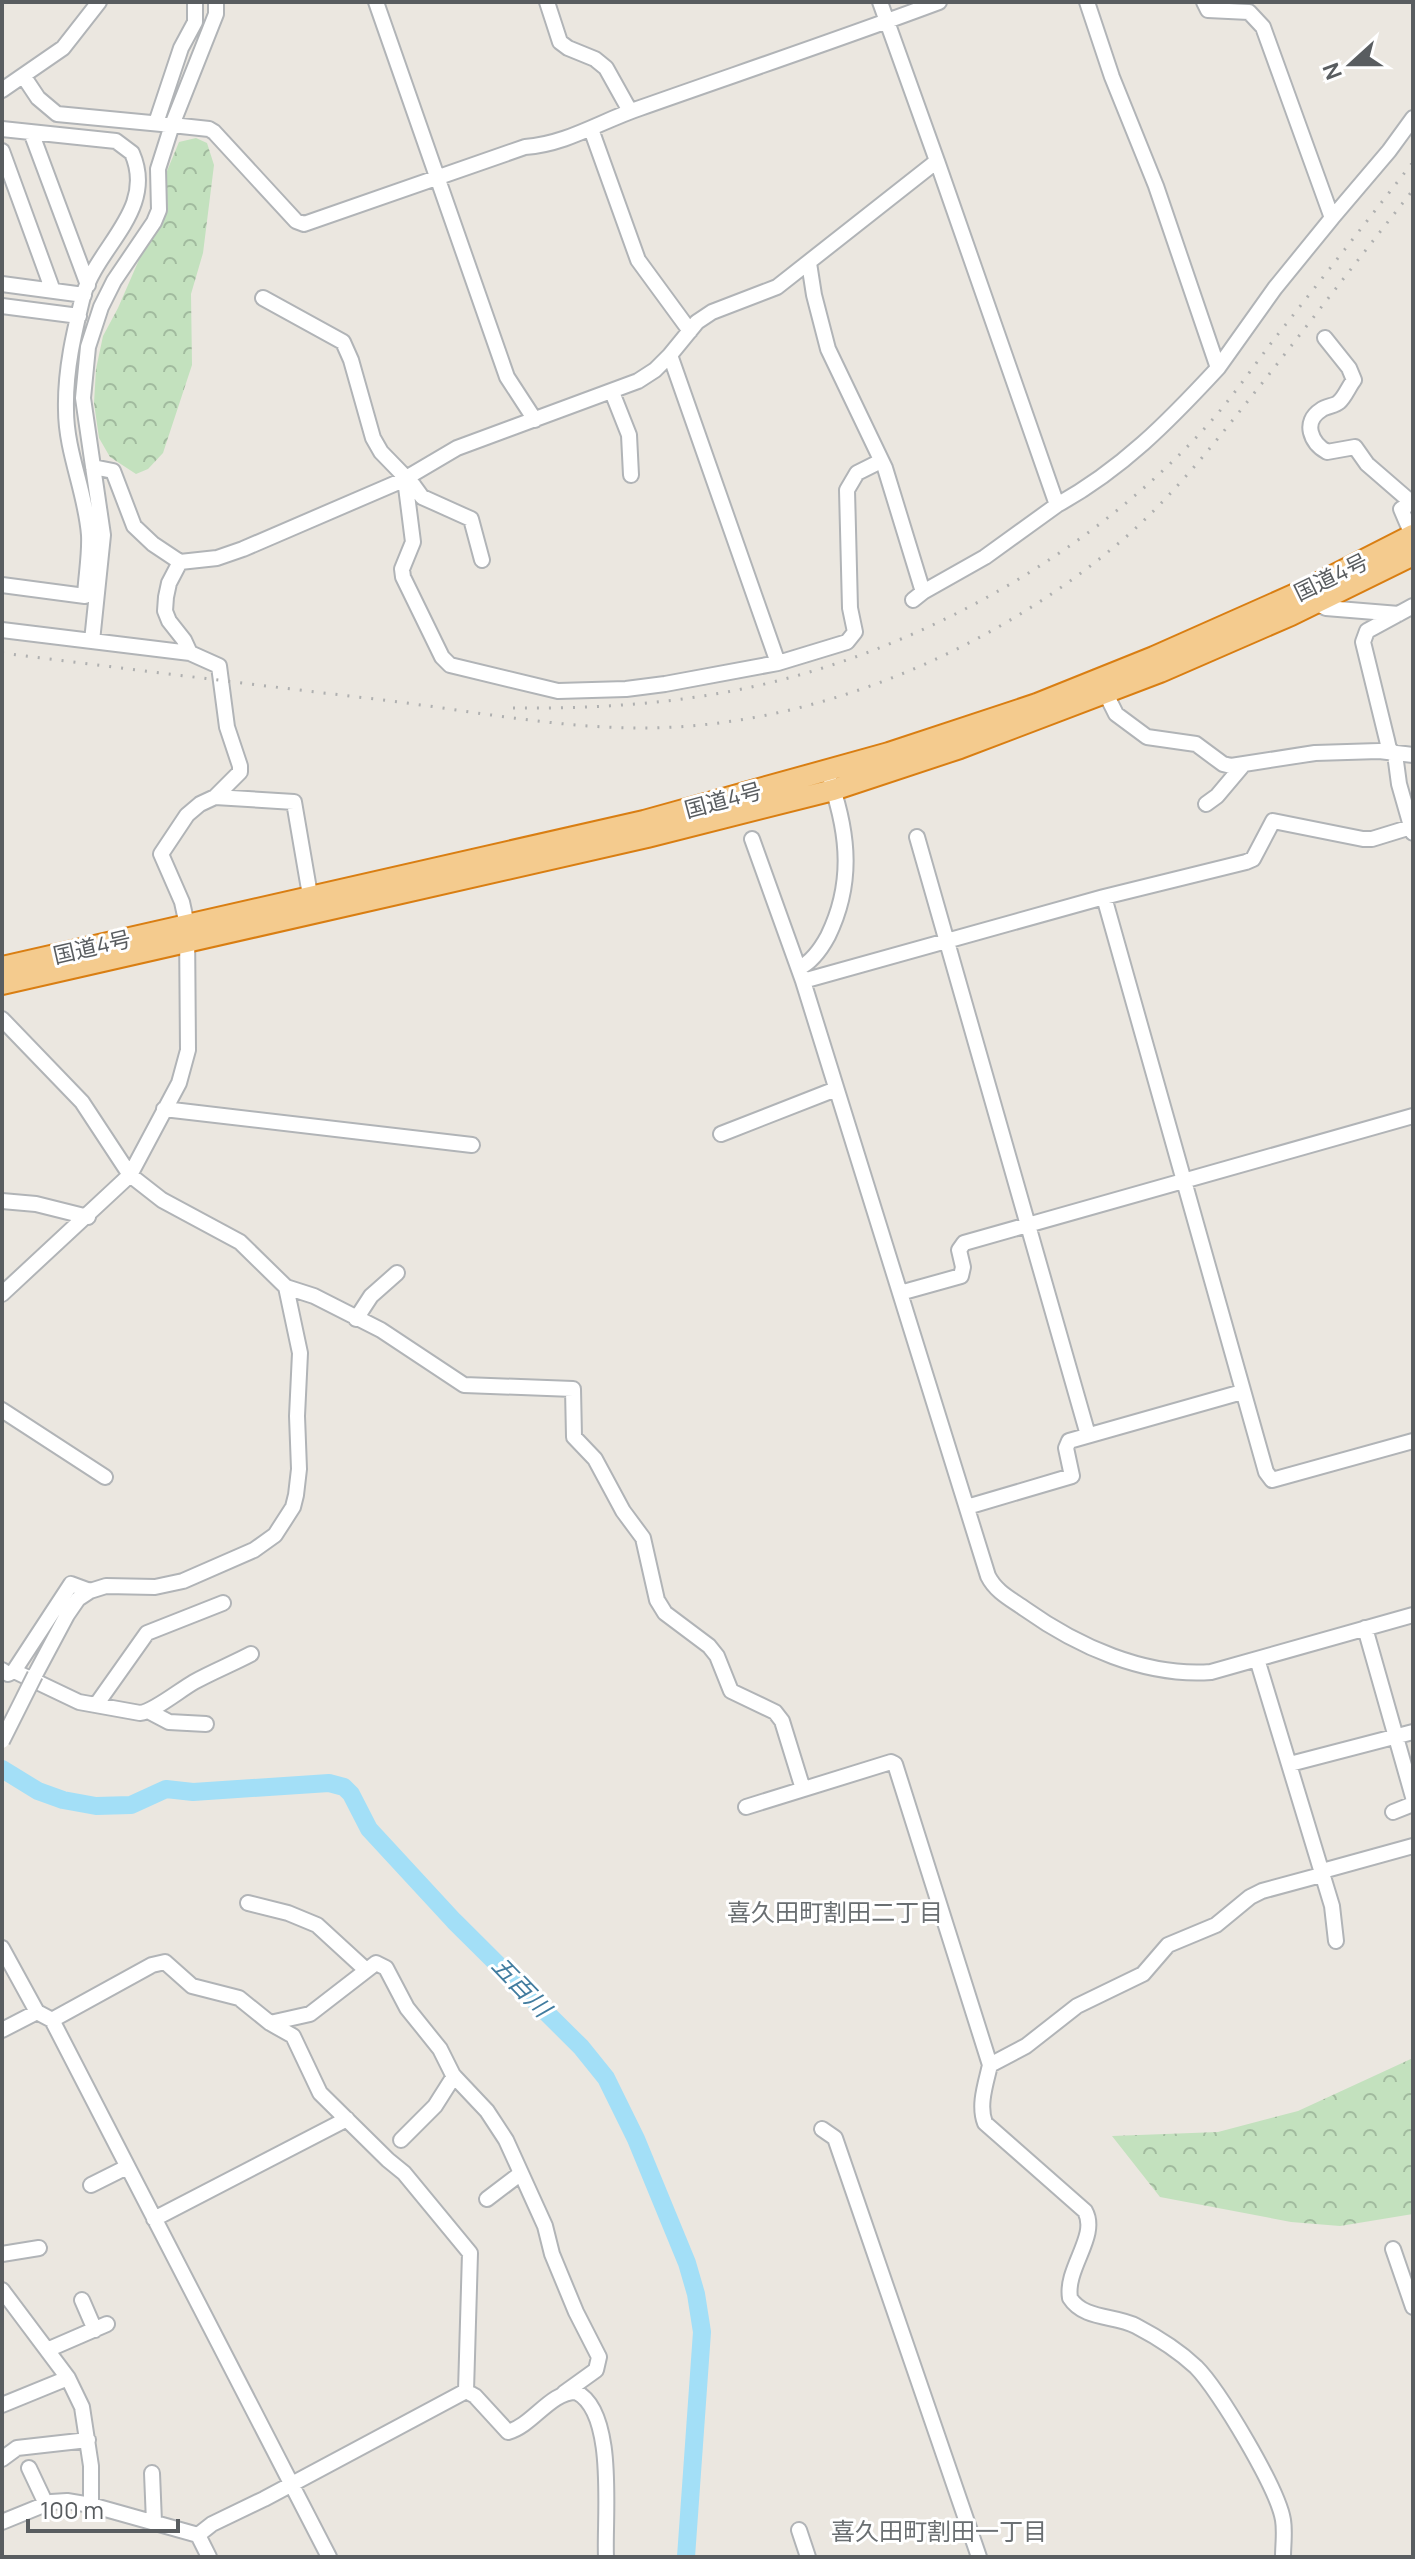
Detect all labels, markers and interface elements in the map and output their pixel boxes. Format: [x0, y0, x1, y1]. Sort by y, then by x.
north arrow [1311, 24, 1391, 104]
text: N [1315, 58, 1349, 84]
street label: 国道4号 [1289, 546, 1373, 608]
street label: 国道4号 [681, 775, 765, 825]
street label: 国道4号 [50, 924, 134, 970]
district label: 喜久田町割田二丁目 [727, 1895, 943, 1928]
water label: 五百川 [485, 1949, 561, 2026]
scale bar [28, 2483, 178, 2533]
text: 100 m [40, 2493, 104, 2526]
district label: 喜久田町割田一丁目 [831, 2514, 1047, 2547]

